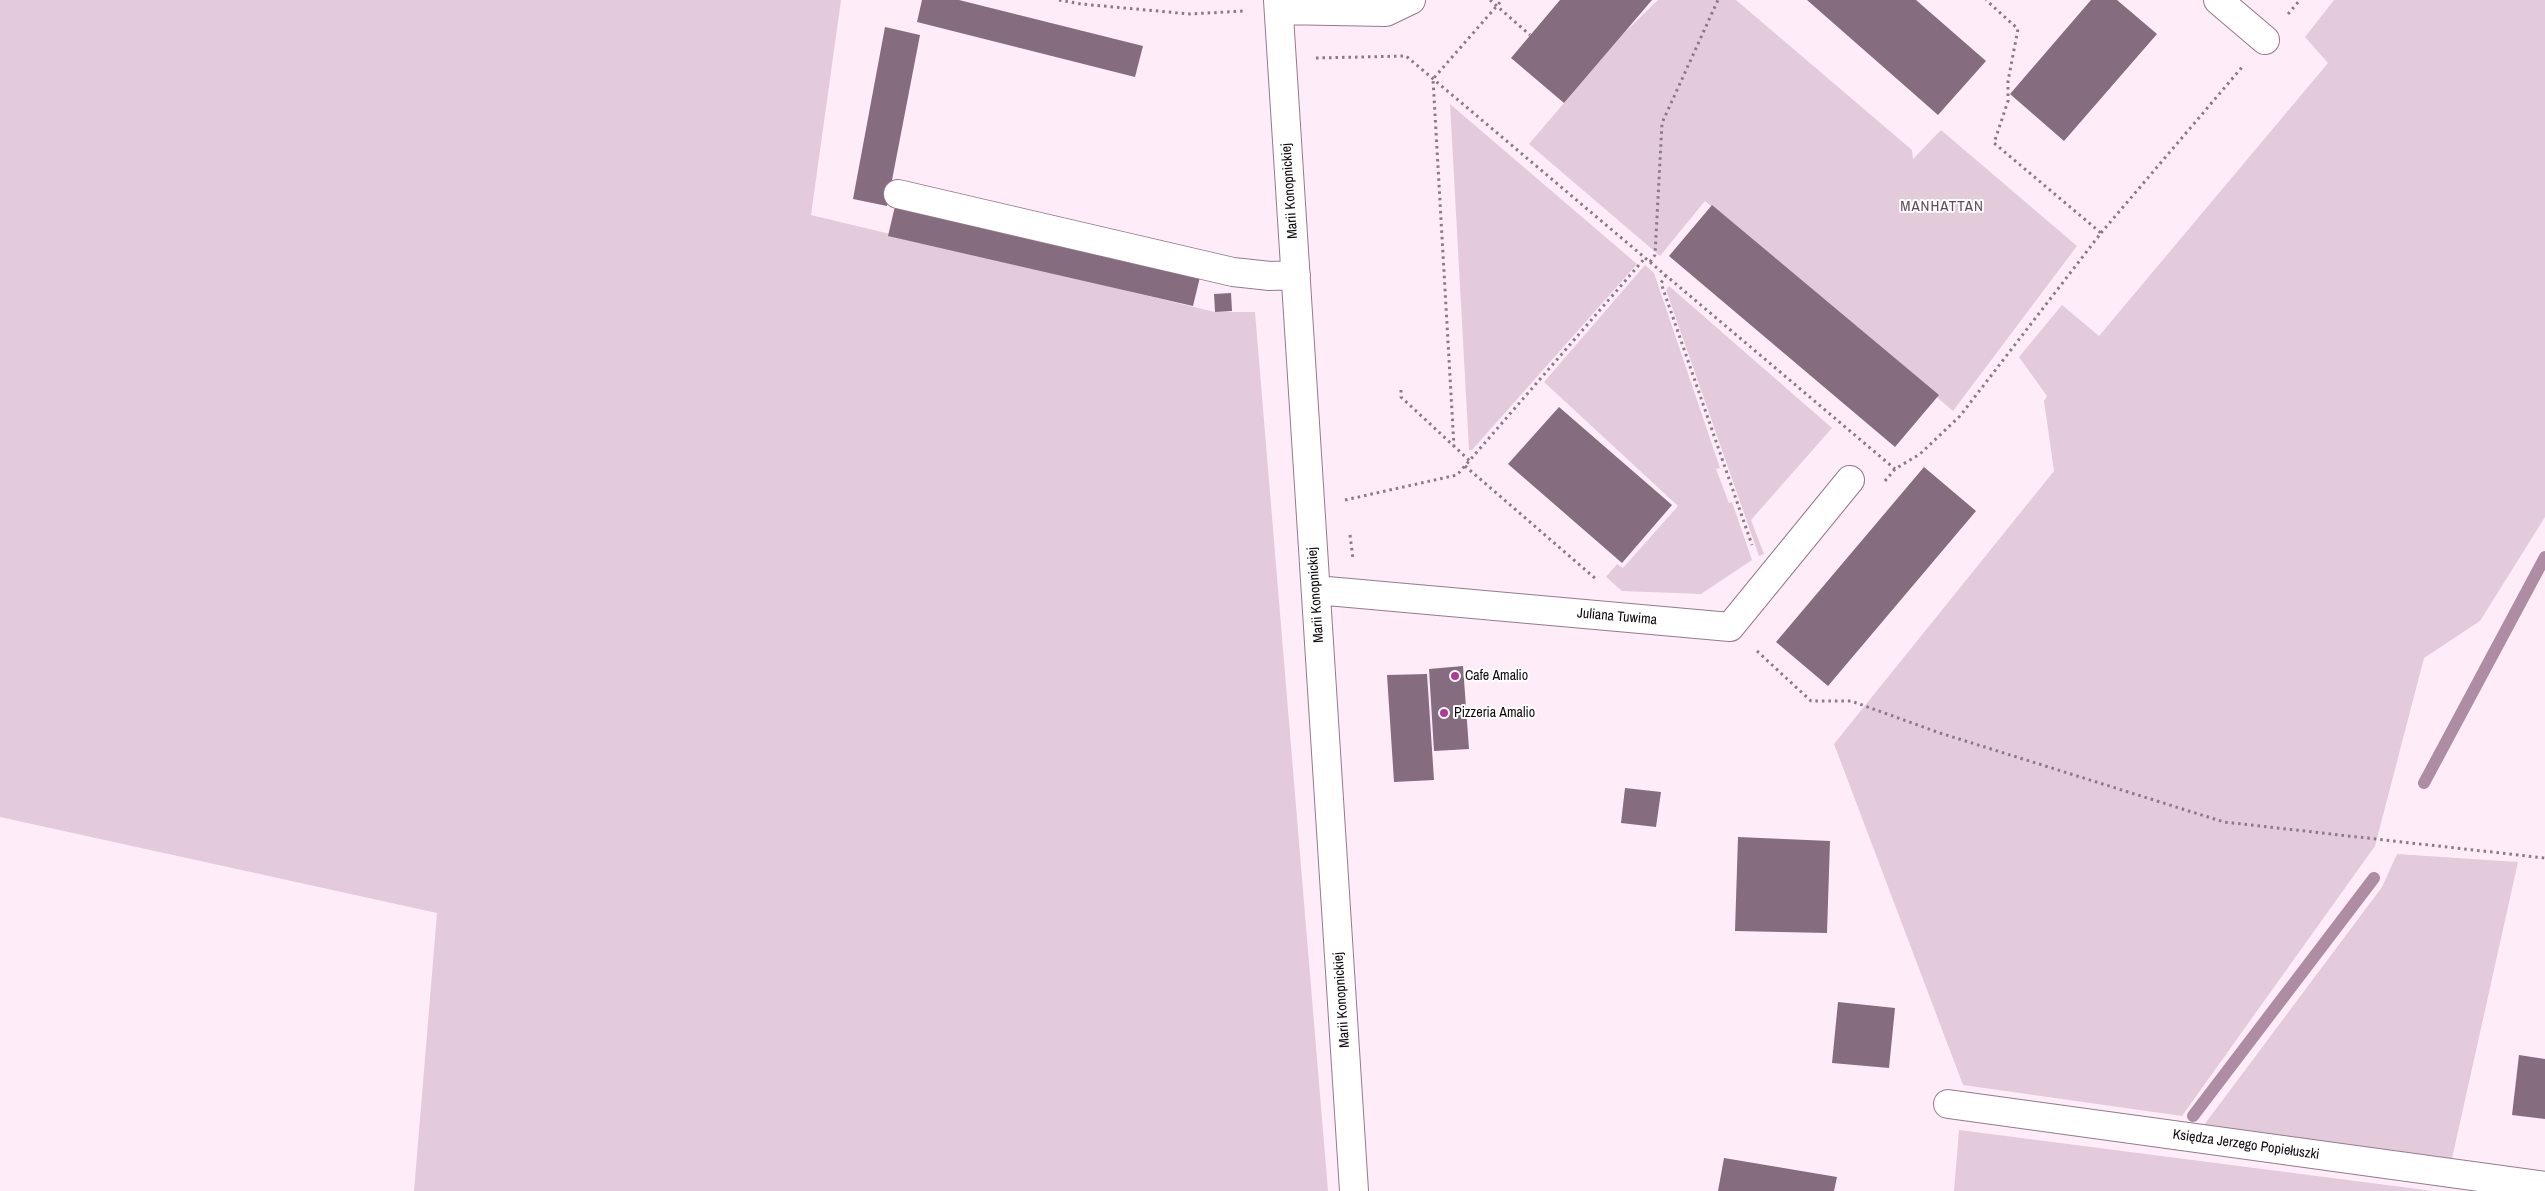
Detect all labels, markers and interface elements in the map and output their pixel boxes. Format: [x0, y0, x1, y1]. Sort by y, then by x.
street label: Marii Konopnickiej [1278, 143, 1302, 239]
district label: MANHATTAN [1899, 198, 1985, 216]
street label: Marii Konopnickiej [1304, 547, 1328, 643]
street label: Juliana Tuwima [1576, 605, 1658, 629]
place label: Cafe Amalio [1465, 668, 1528, 684]
marker: Cafe Amalio [1449, 670, 1461, 682]
place label: Pizzeria Amalio [1454, 705, 1535, 721]
marker: Pizzeria Amalio [1438, 707, 1450, 719]
street label: Marii Konopnickiej [1330, 952, 1354, 1048]
street label: Księdza Jerzego Popiełuszki [2172, 1126, 2320, 1164]

